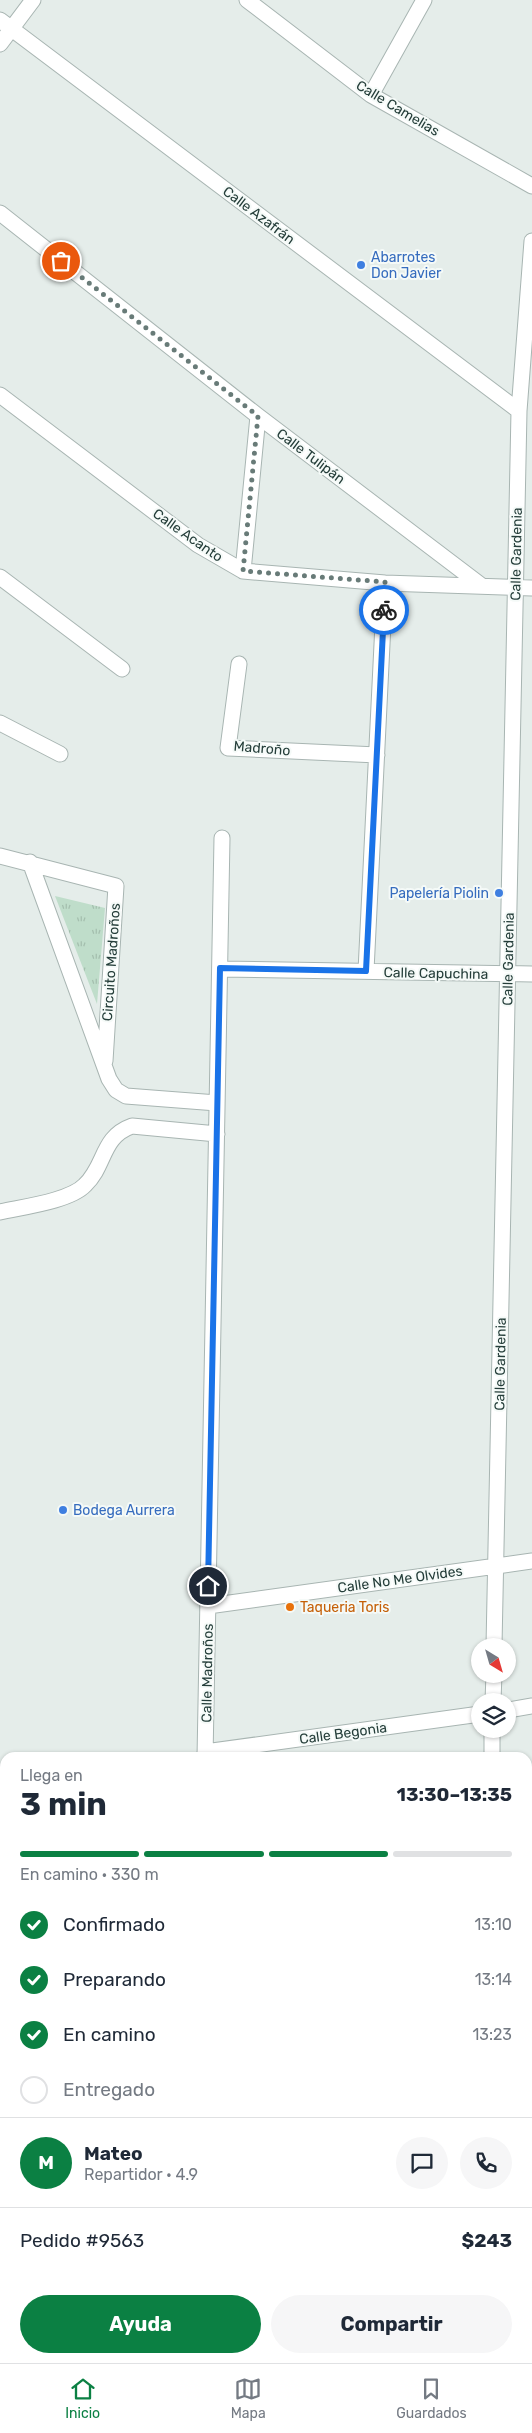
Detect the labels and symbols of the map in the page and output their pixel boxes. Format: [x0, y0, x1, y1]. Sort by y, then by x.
street label: Calle Camelias [353, 77, 442, 140]
street label: Calle Azafrán [219, 183, 298, 248]
pin [40, 240, 82, 282]
place label: Abarrotes Don Javier [371, 249, 442, 282]
marker: Abarrotes Don Javier [355, 259, 367, 271]
street label: Calle Tulipán [273, 425, 348, 488]
street label: Calle Acanto [149, 505, 226, 566]
street label: Calle Gardenia [507, 507, 526, 601]
courier [359, 585, 409, 635]
street label: Madroño [233, 738, 291, 759]
place label: Papelería Piolin [389, 885, 489, 902]
marker: Papelería Piolin [493, 887, 505, 899]
street label: Circuito Madroños [99, 902, 124, 1022]
street label: Calle Gardenia [499, 912, 518, 1006]
street label: Calle Capuchina [383, 964, 489, 983]
street label: Calle Gardenia [491, 1317, 510, 1411]
place label: Bodega Aurrera [73, 1502, 175, 1519]
marker: Bodega Aurrera [57, 1504, 69, 1516]
street label: Calle No Me Olvides [336, 1562, 464, 1597]
pin [187, 1565, 229, 1607]
place label: Taqueria Toris [300, 1599, 389, 1616]
marker: Taqueria Toris [284, 1601, 296, 1613]
street label: Calle Madroños [198, 1623, 217, 1723]
north arrow [471, 1638, 516, 1682]
street label: Calle Begonia [298, 1719, 388, 1748]

